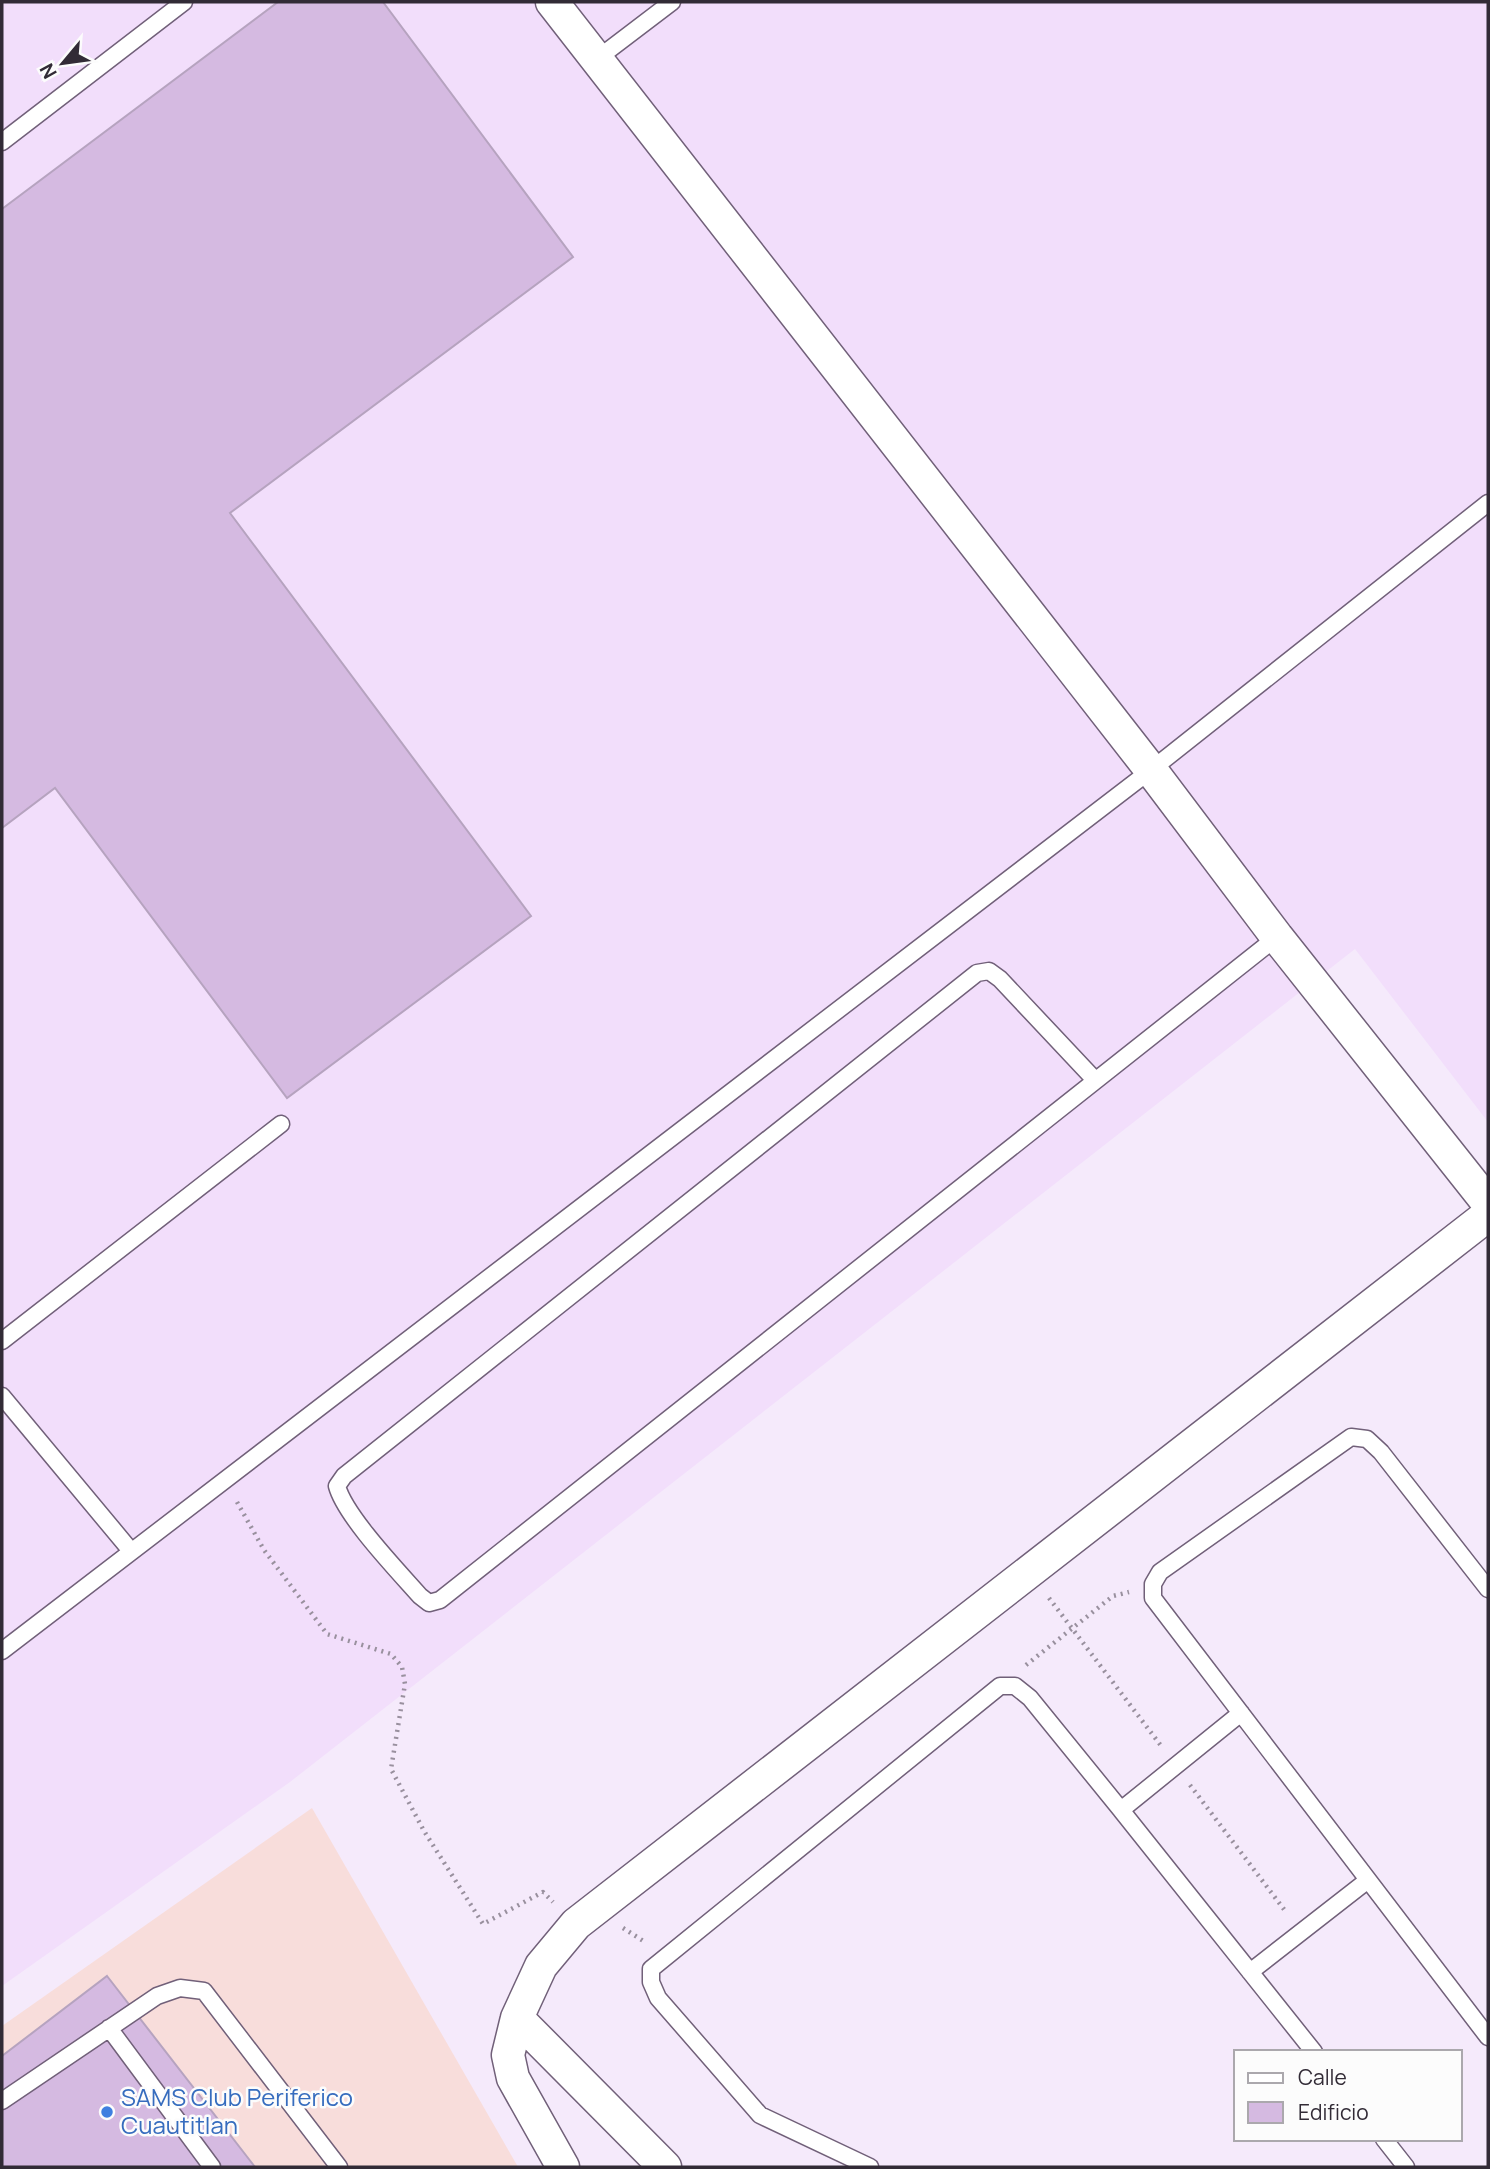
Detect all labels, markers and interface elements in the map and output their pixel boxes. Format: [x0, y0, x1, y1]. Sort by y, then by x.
north arrow [28, 28, 98, 98]
text: N [33, 59, 63, 84]
legend [1234, 2050, 1462, 2141]
text: Calle [1298, 2063, 1347, 2091]
place label: SAMS Club Periferico Cuautitlan [121, 2080, 353, 2141]
text: Edificio [1298, 2098, 1369, 2126]
marker: SAMS Club Periferico Cuautitlan [99, 2104, 115, 2120]

